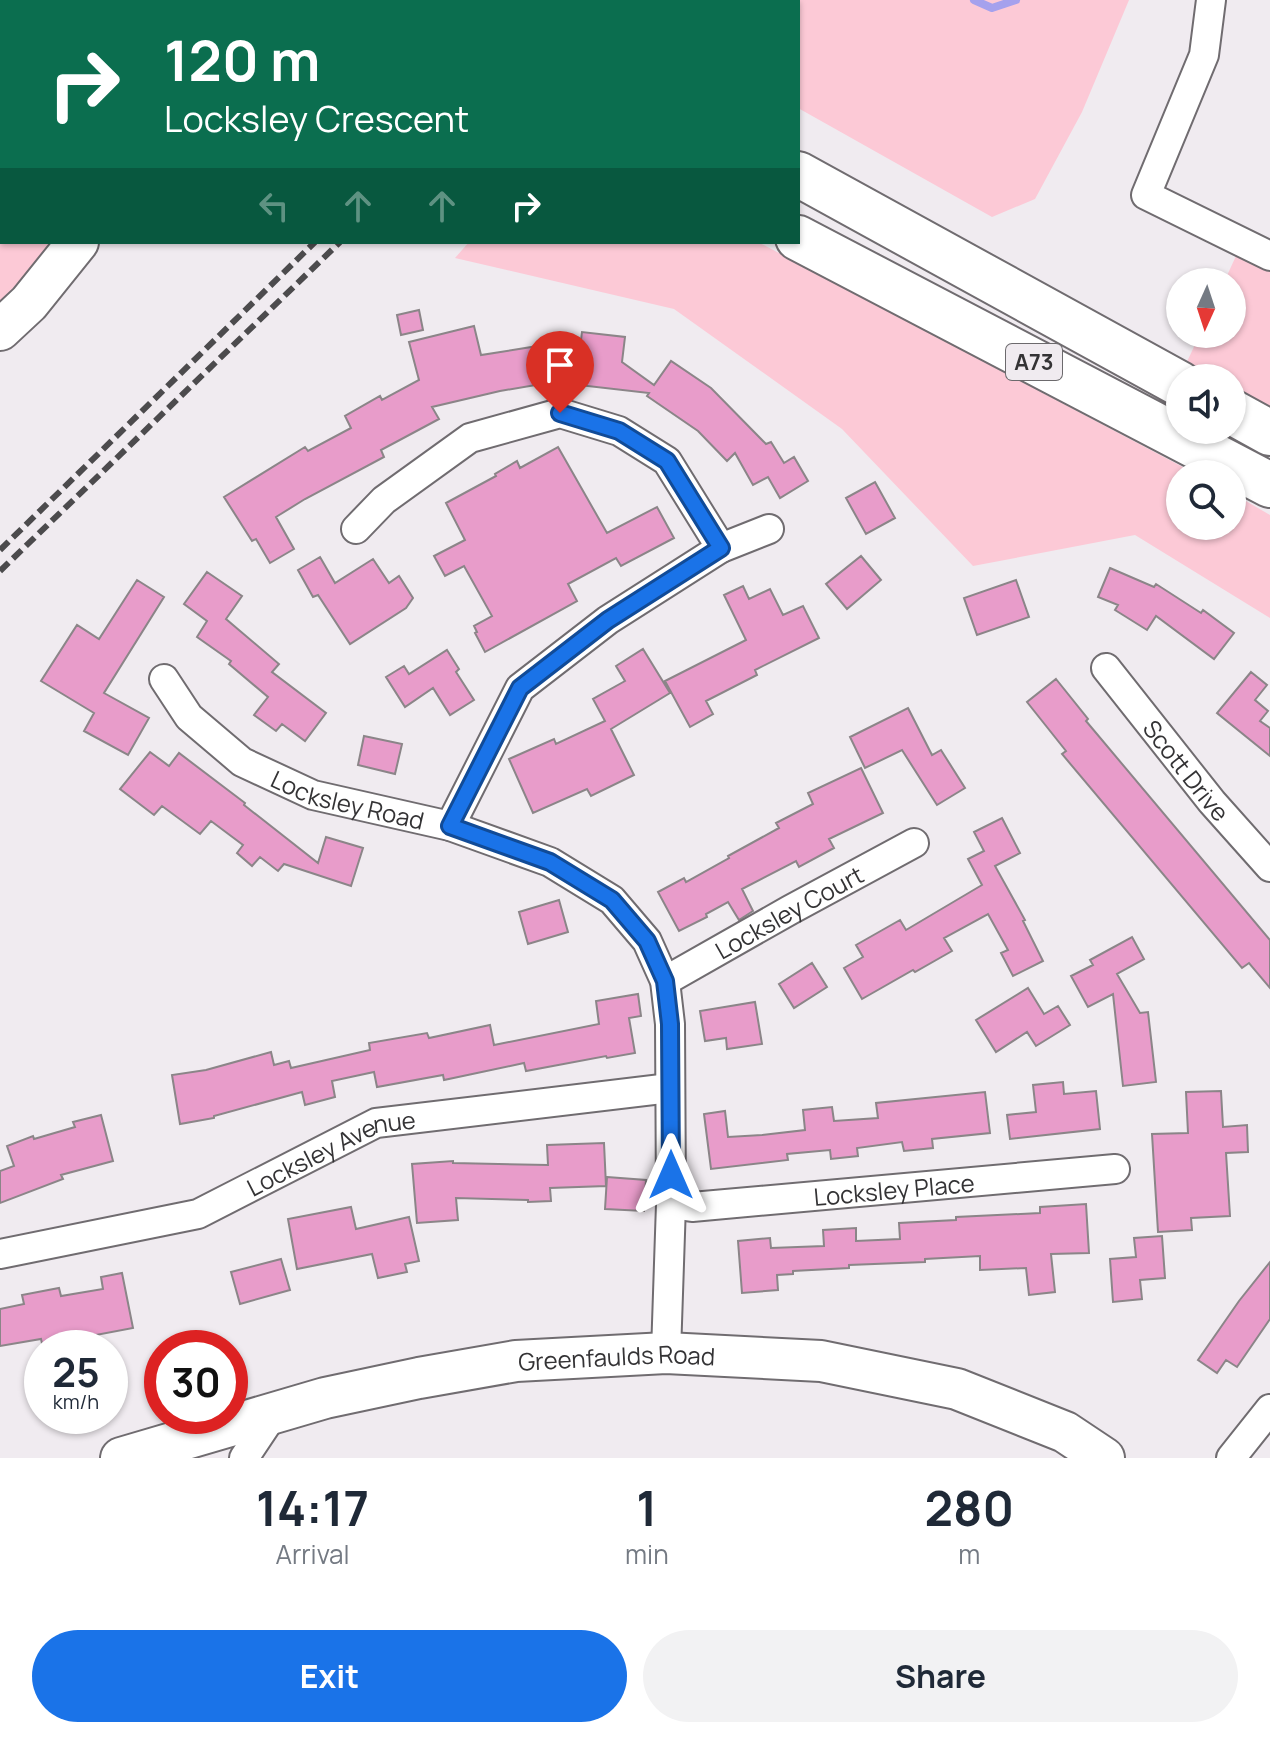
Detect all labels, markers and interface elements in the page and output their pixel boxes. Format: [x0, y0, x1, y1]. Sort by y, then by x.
text: 120 m [164, 21, 320, 98]
icon: right [32, 32, 136, 136]
text: Locksley Crescent [164, 94, 469, 143]
icon: left [252, 184, 296, 228]
icon: ahead [336, 184, 380, 228]
icon: ahead [420, 184, 464, 228]
icon: right [504, 184, 548, 228]
north arrow [1166, 268, 1246, 348]
map controls [1166, 268, 1246, 540]
pin [526, 331, 594, 413]
icon: arrive [538, 343, 582, 387]
road number: A73 [1006, 344, 1062, 380]
button: sound [1166, 364, 1246, 444]
button: search [1166, 460, 1246, 540]
street label: Scott Drive [1136, 712, 1237, 828]
street label: Locksley Road [266, 761, 427, 836]
street label: Locksley Court [709, 857, 869, 966]
street label: Locksley Avenue [241, 1102, 417, 1203]
position arrow [629, 1133, 713, 1217]
street label: Locksley Place [812, 1165, 976, 1213]
speed limit sign: 30 [144, 1330, 248, 1434]
street label: Greenfaulds Road [517, 1336, 716, 1377]
text: 25 [52, 1344, 100, 1399]
text: km/h [53, 1388, 99, 1415]
text: 14:17 [256, 1475, 369, 1540]
text: 1 [636, 1475, 657, 1540]
text: 280 [925, 1475, 1014, 1540]
text: Arrival [275, 1536, 350, 1572]
text: min [625, 1536, 669, 1572]
text: m [958, 1536, 980, 1572]
button: Exit [32, 1630, 627, 1722]
button: Share [643, 1630, 1238, 1722]

